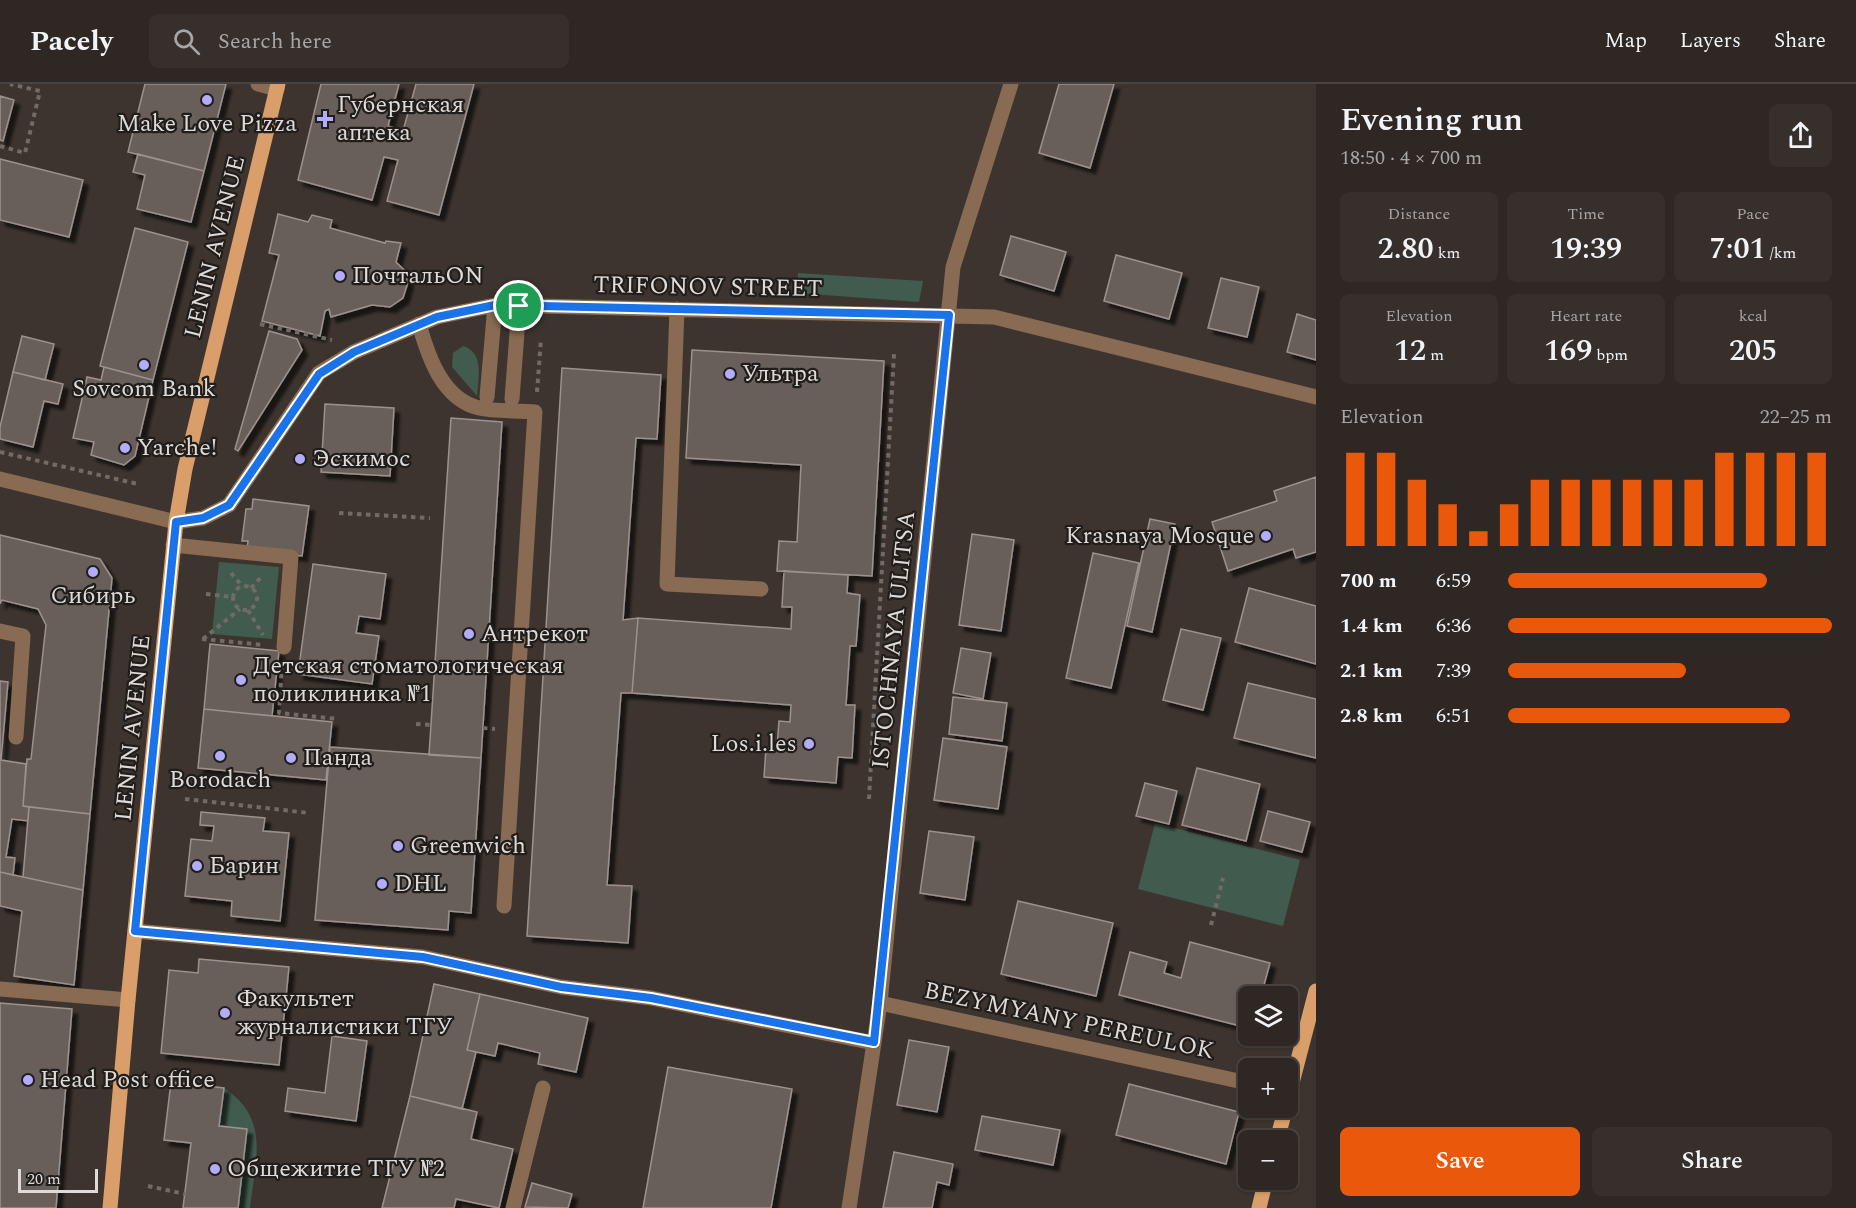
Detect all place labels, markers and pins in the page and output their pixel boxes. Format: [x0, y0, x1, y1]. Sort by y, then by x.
place label: Губернская аптека [337, 87, 464, 151]
marker: Make Love Pizza [200, 93, 214, 107]
place label: Make Love Pizza [117, 106, 297, 142]
marker: Губернская аптека [318, 112, 332, 126]
place label: ПочтальON [352, 258, 484, 294]
marker: ПочтальON [333, 269, 347, 283]
pin [493, 280, 544, 331]
place label: Ультра [742, 356, 819, 392]
marker: Sovcom Bank [137, 358, 151, 372]
marker: Ультра [723, 367, 737, 381]
place label: Sovcom Bank [72, 371, 216, 407]
place label: Yarche! [137, 430, 217, 466]
marker: Yarche! [118, 441, 132, 455]
place label: Эскимос [312, 441, 410, 477]
marker: Эскимос [293, 452, 307, 466]
place label: Krasnaya Mosque [1065, 518, 1254, 554]
marker: Krasnaya Mosque [1259, 529, 1273, 543]
marker: Сибирь [86, 565, 100, 579]
place label: Сибирь [51, 578, 135, 614]
place label: Антрекот [481, 616, 588, 652]
marker: Антрекот [462, 627, 476, 641]
place label: Детская стоматологическая поликлиника №1 [253, 648, 564, 712]
marker: Детская стоматологическая поликлиника №1 [234, 673, 248, 687]
place label: Los.i.les [710, 726, 797, 762]
marker: Los.i.les [802, 737, 816, 751]
place label: Панда [303, 740, 373, 776]
marker: Borodach [213, 749, 227, 763]
marker: Панда [284, 751, 298, 765]
place label: Borodach [169, 762, 271, 798]
place label: Greenwich [410, 828, 526, 864]
marker: Greenwich [391, 839, 405, 853]
place label: Барин [209, 848, 279, 884]
marker: Барин [190, 859, 204, 873]
place label: DHL [394, 866, 447, 902]
marker: DHL [375, 877, 389, 891]
place label: Факультет журналистики ТГУ [237, 981, 453, 1045]
marker: Факультет журналистики ТГУ [218, 1006, 232, 1020]
place label: Head Post office [40, 1062, 215, 1098]
marker: Head Post office [21, 1073, 35, 1087]
place label: Общежитие ТГУ №2 [227, 1151, 445, 1187]
marker: Общежитие ТГУ №2 [208, 1162, 222, 1176]

